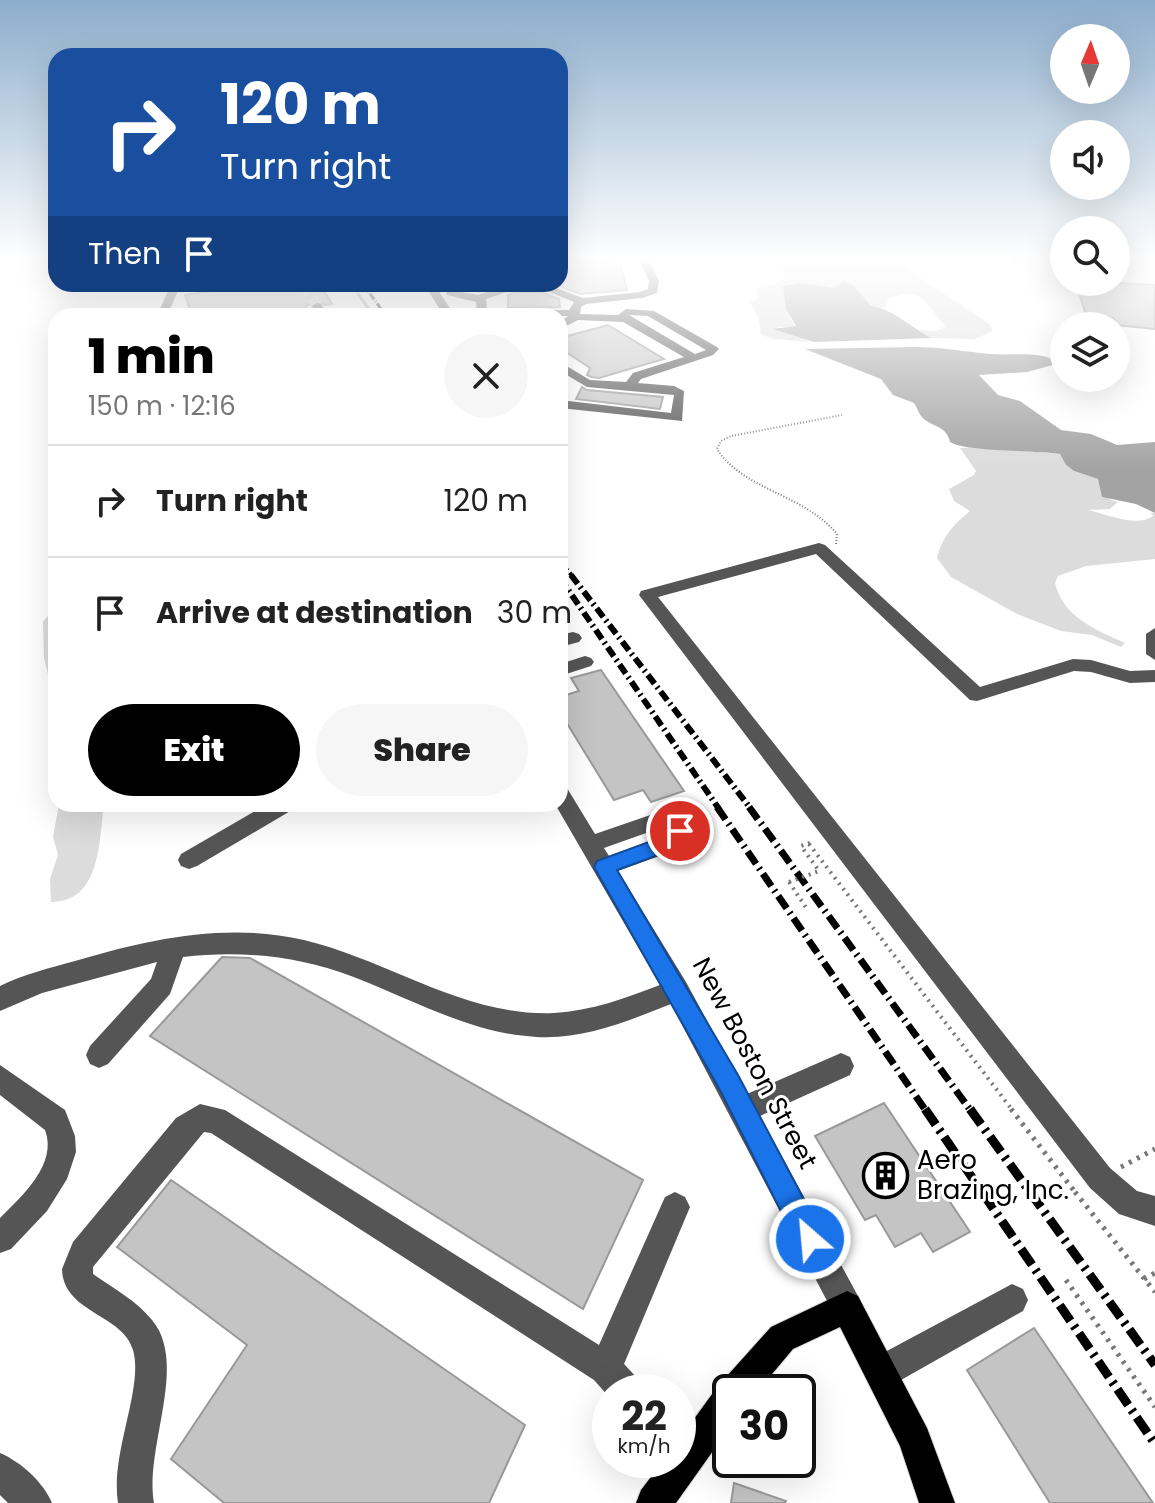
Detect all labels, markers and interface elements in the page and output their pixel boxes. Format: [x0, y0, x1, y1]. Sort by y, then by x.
north arrow [1050, 24, 1130, 104]
map controls [1050, 24, 1130, 392]
text: 120 m [220, 65, 381, 144]
icon: right [88, 80, 192, 184]
button: sound [1050, 120, 1130, 200]
text: Turn right [220, 141, 391, 192]
button: search [1050, 216, 1130, 296]
text: Then [88, 232, 161, 275]
icon: arrive [177, 232, 221, 276]
button: layers [1050, 312, 1130, 392]
text: 1 min [88, 323, 215, 390]
button: close [444, 334, 528, 418]
text: 150 m · 12:16 [88, 388, 236, 424]
icon: right [88, 479, 132, 523]
text: Turn right [156, 479, 308, 522]
text: 120 m [443, 479, 528, 522]
icon: arrive [88, 591, 132, 635]
text: Arrive at destination [156, 591, 473, 634]
text: 30 m [497, 591, 572, 634]
button: Exit [88, 704, 300, 796]
button: Share [316, 704, 528, 796]
pin [646, 797, 714, 865]
icon: arrive [658, 809, 702, 853]
street label: New Boston Street [684, 951, 826, 1175]
place label: Aero Brazing, Inc. [917, 1142, 1069, 1208]
building icon: Aero Brazing, Inc. [862, 1151, 910, 1199]
position arrow [768, 1197, 852, 1281]
speed limit sign: 30 [712, 1374, 816, 1478]
text: 22 [621, 1388, 667, 1444]
text: km/h [617, 1432, 671, 1460]

